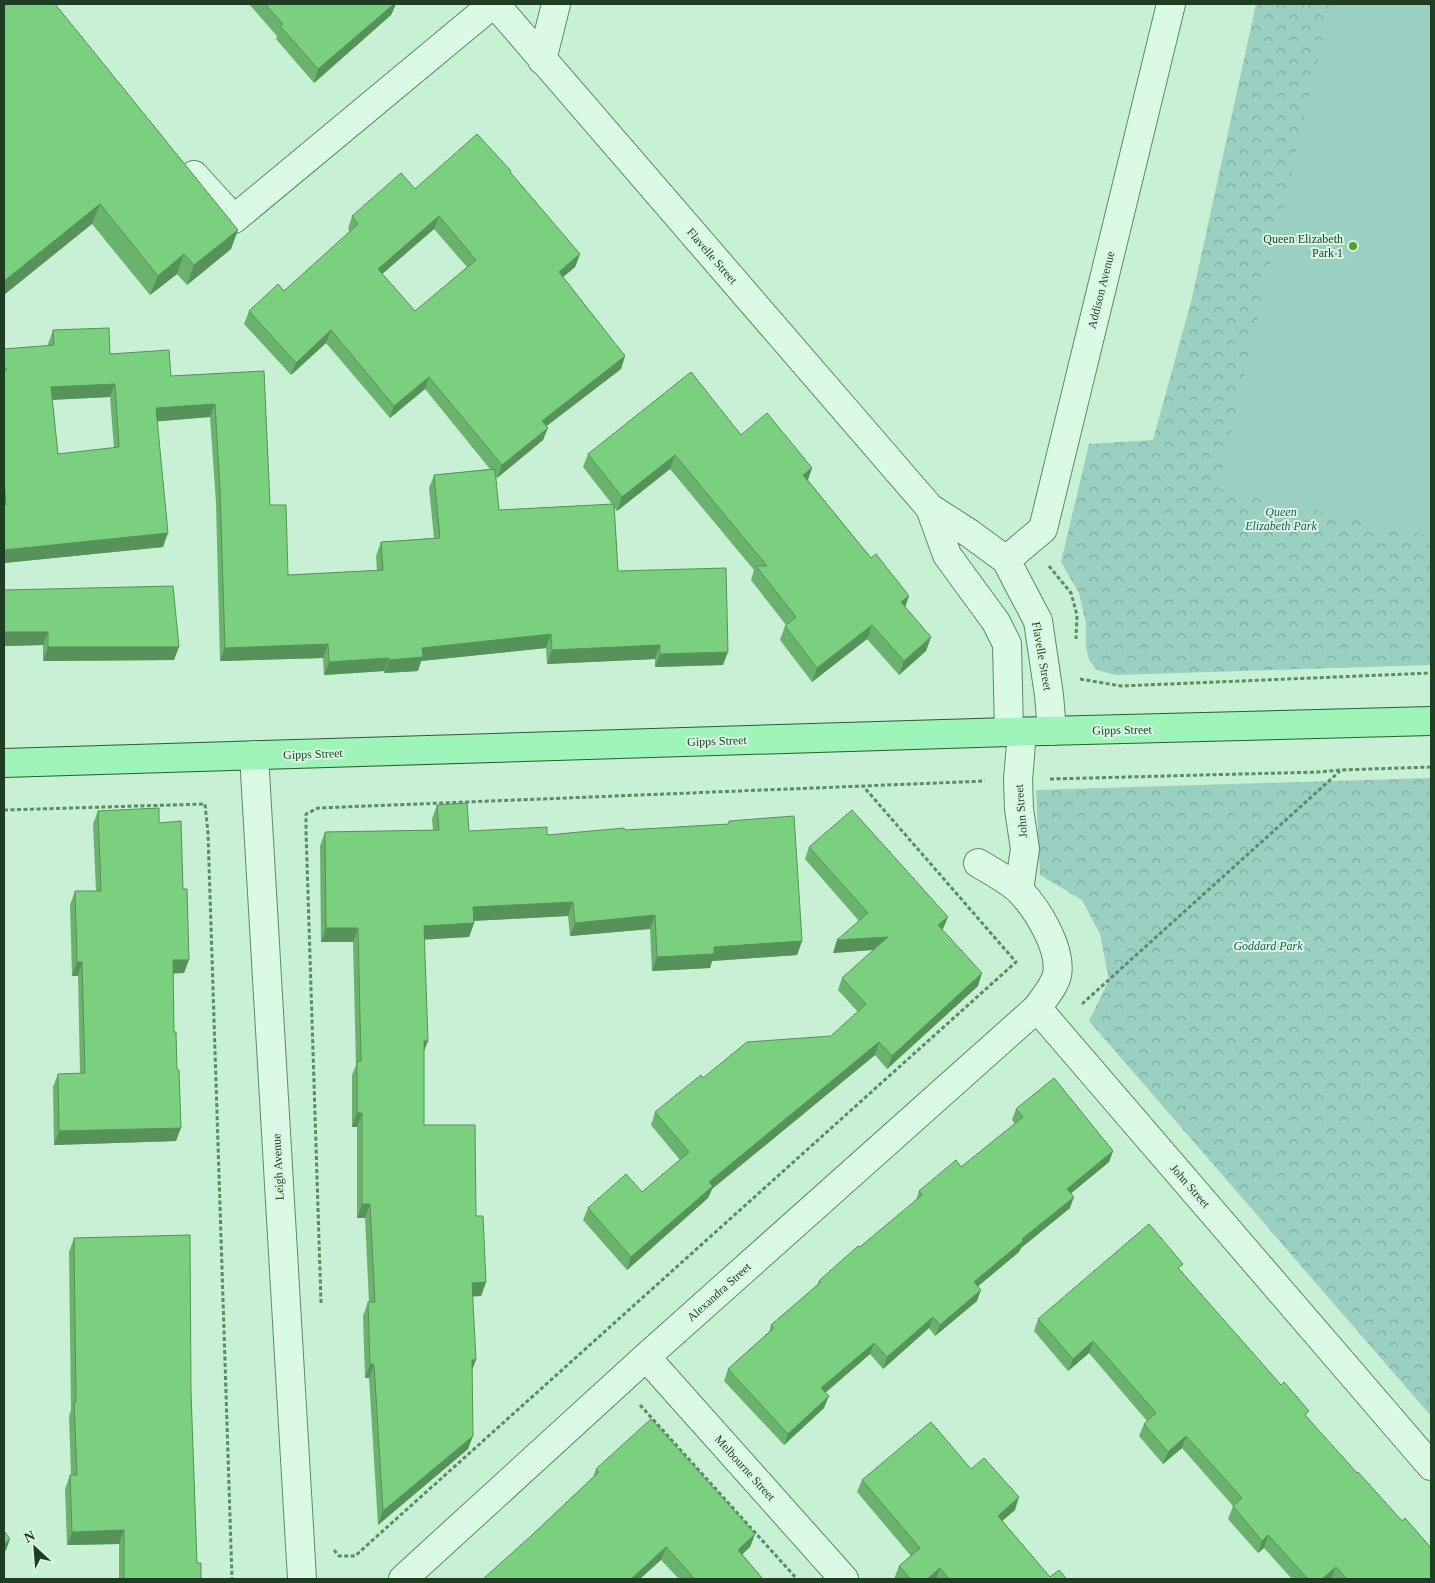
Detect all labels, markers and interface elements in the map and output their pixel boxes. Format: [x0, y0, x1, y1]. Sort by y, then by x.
street label: Flavelle Street [684, 225, 741, 287]
place label: Queen Elizabeth Park 1 [1263, 232, 1343, 260]
marker: Queen Elizabeth Park 1 [1347, 240, 1359, 252]
street label: Addison Avenue [1085, 250, 1117, 330]
park label: Queen Elizabeth Park [1244, 505, 1318, 533]
street label: Flavelle Street [1029, 620, 1055, 692]
street label: Gipps Street [1092, 722, 1153, 738]
street label: Gipps Street [687, 733, 748, 749]
street label: Gipps Street [283, 746, 344, 762]
street label: John Street [1012, 783, 1030, 838]
park label: Goddard Park [1233, 939, 1303, 953]
street label: Leigh Avenue [269, 1133, 287, 1201]
street label: John Street [1167, 1161, 1213, 1211]
street label: Alexandra Street [684, 1259, 754, 1324]
street label: Melbourne Street [712, 1432, 779, 1504]
north arrow [10, 1523, 60, 1573]
text: N [22, 1528, 37, 1546]

